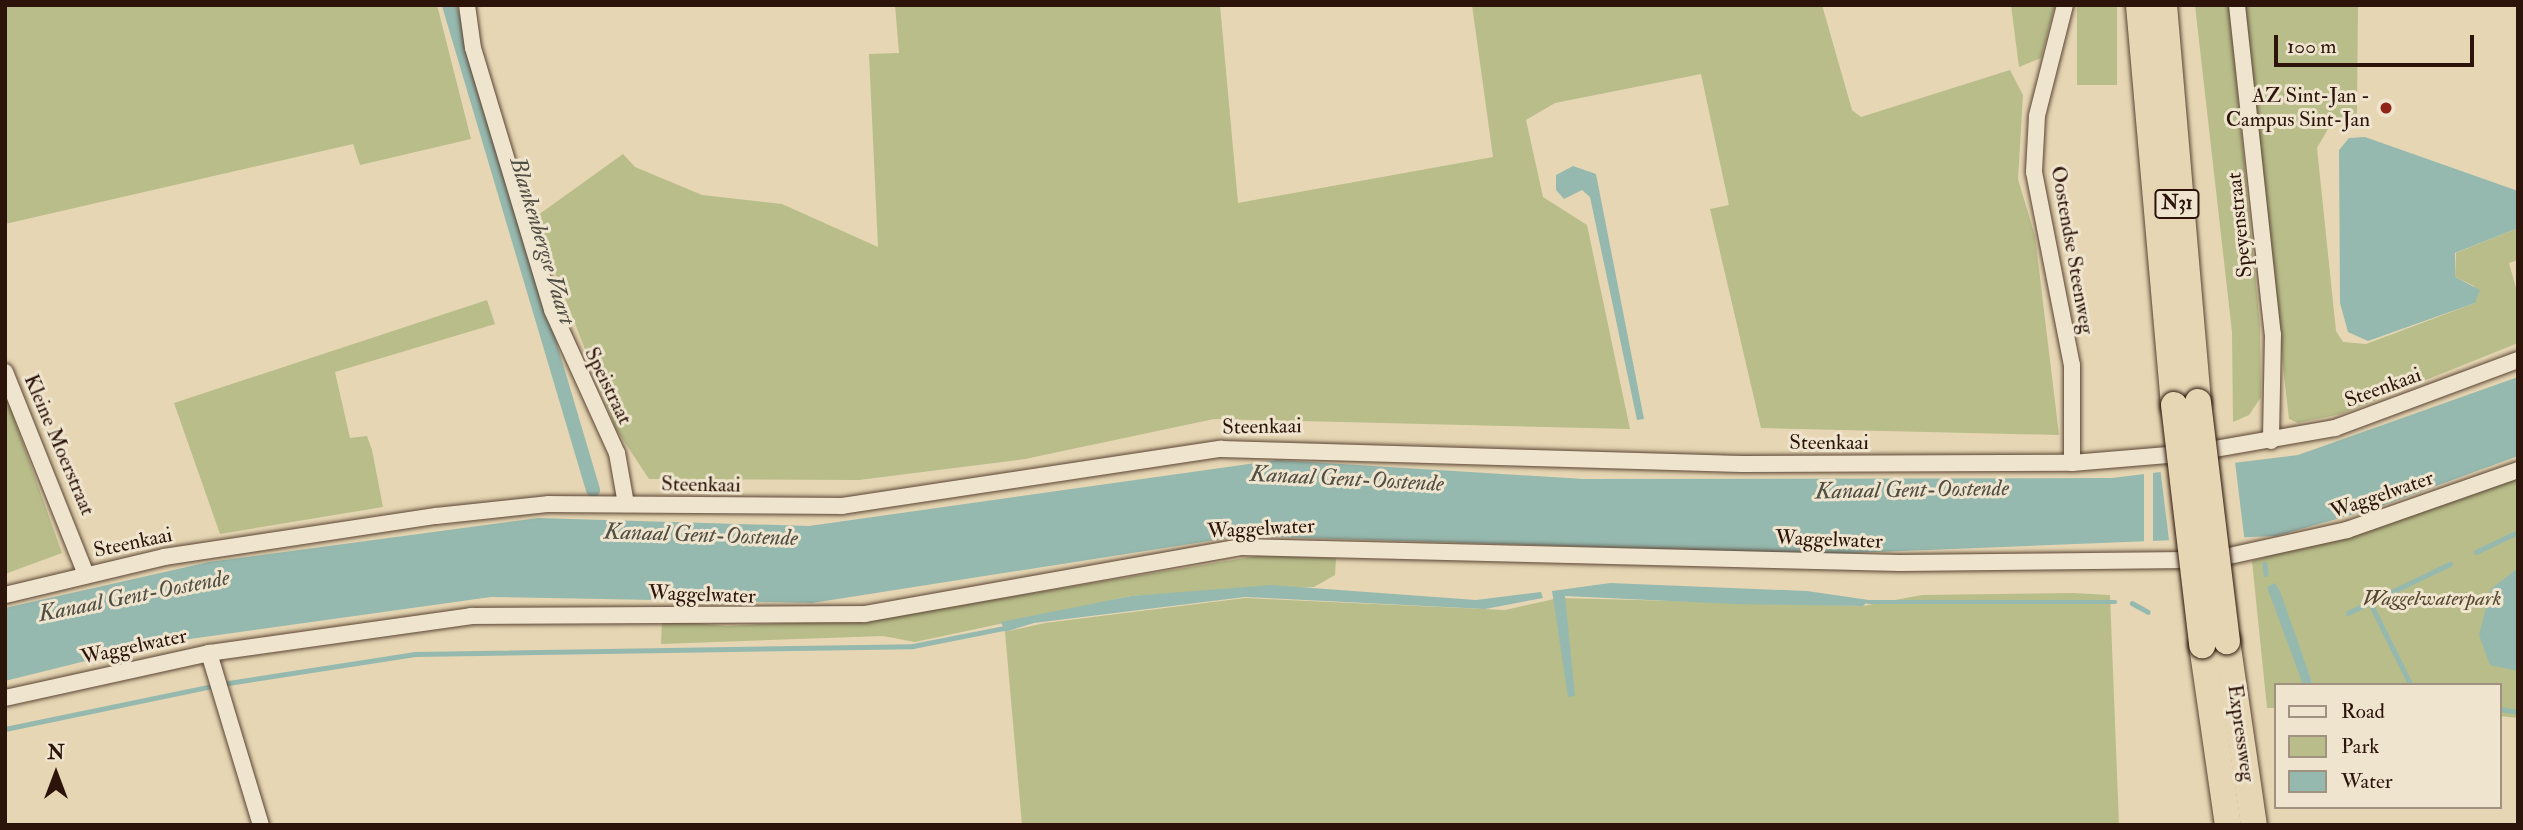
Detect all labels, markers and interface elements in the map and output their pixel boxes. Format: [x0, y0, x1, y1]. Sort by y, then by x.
scale bar [2278, 21, 2478, 65]
text: 100 m [2287, 33, 2337, 60]
place label: AZ Sint-Jan - Campus Sint-Jan [2226, 83, 2370, 133]
marker: AZ Sint-Jan - Campus Sint-Jan [2376, 98, 2396, 118]
water label: Blankenbergse Vaart [503, 154, 581, 328]
street label: Oostendse Steenweg [2045, 164, 2099, 336]
street label: Speyenstraat [2222, 171, 2258, 279]
road number: N31 [2154, 188, 2200, 220]
street label: Speistraat [579, 343, 637, 429]
street label: Steenkaai [2341, 363, 2425, 413]
street label: Kleine Moerstraat [18, 371, 100, 519]
street label: Steenkaai [1222, 414, 1302, 440]
street label: Steenkaai [1789, 430, 1869, 456]
water label: Kanaal Gent-Oostende [1249, 460, 1445, 498]
street label: Waggelwater [2327, 466, 2437, 524]
street label: Steenkaai [661, 472, 741, 498]
water label: Kanaal Gent-Oostende [1815, 475, 2009, 505]
street label: Waggelwater [1207, 514, 1315, 544]
water label: Kanaal Gent-Oostende [604, 518, 798, 552]
street label: Steenkaai [91, 522, 175, 564]
street label: Waggelwater [1775, 526, 1883, 554]
water label: Kanaal Gent-Oostende [36, 564, 232, 628]
street label: Waggelwater [648, 581, 756, 609]
park label: Waggelwaterpark [2362, 586, 2502, 612]
street label: Waggelwater [79, 623, 189, 671]
street label: Expressweg [2222, 683, 2260, 783]
legend [2274, 683, 2502, 809]
text: Road [2341, 698, 2385, 725]
text: Park [2341, 733, 2379, 760]
north arrow [21, 739, 91, 809]
text: N [47, 741, 65, 765]
text: Water [2341, 768, 2393, 795]

